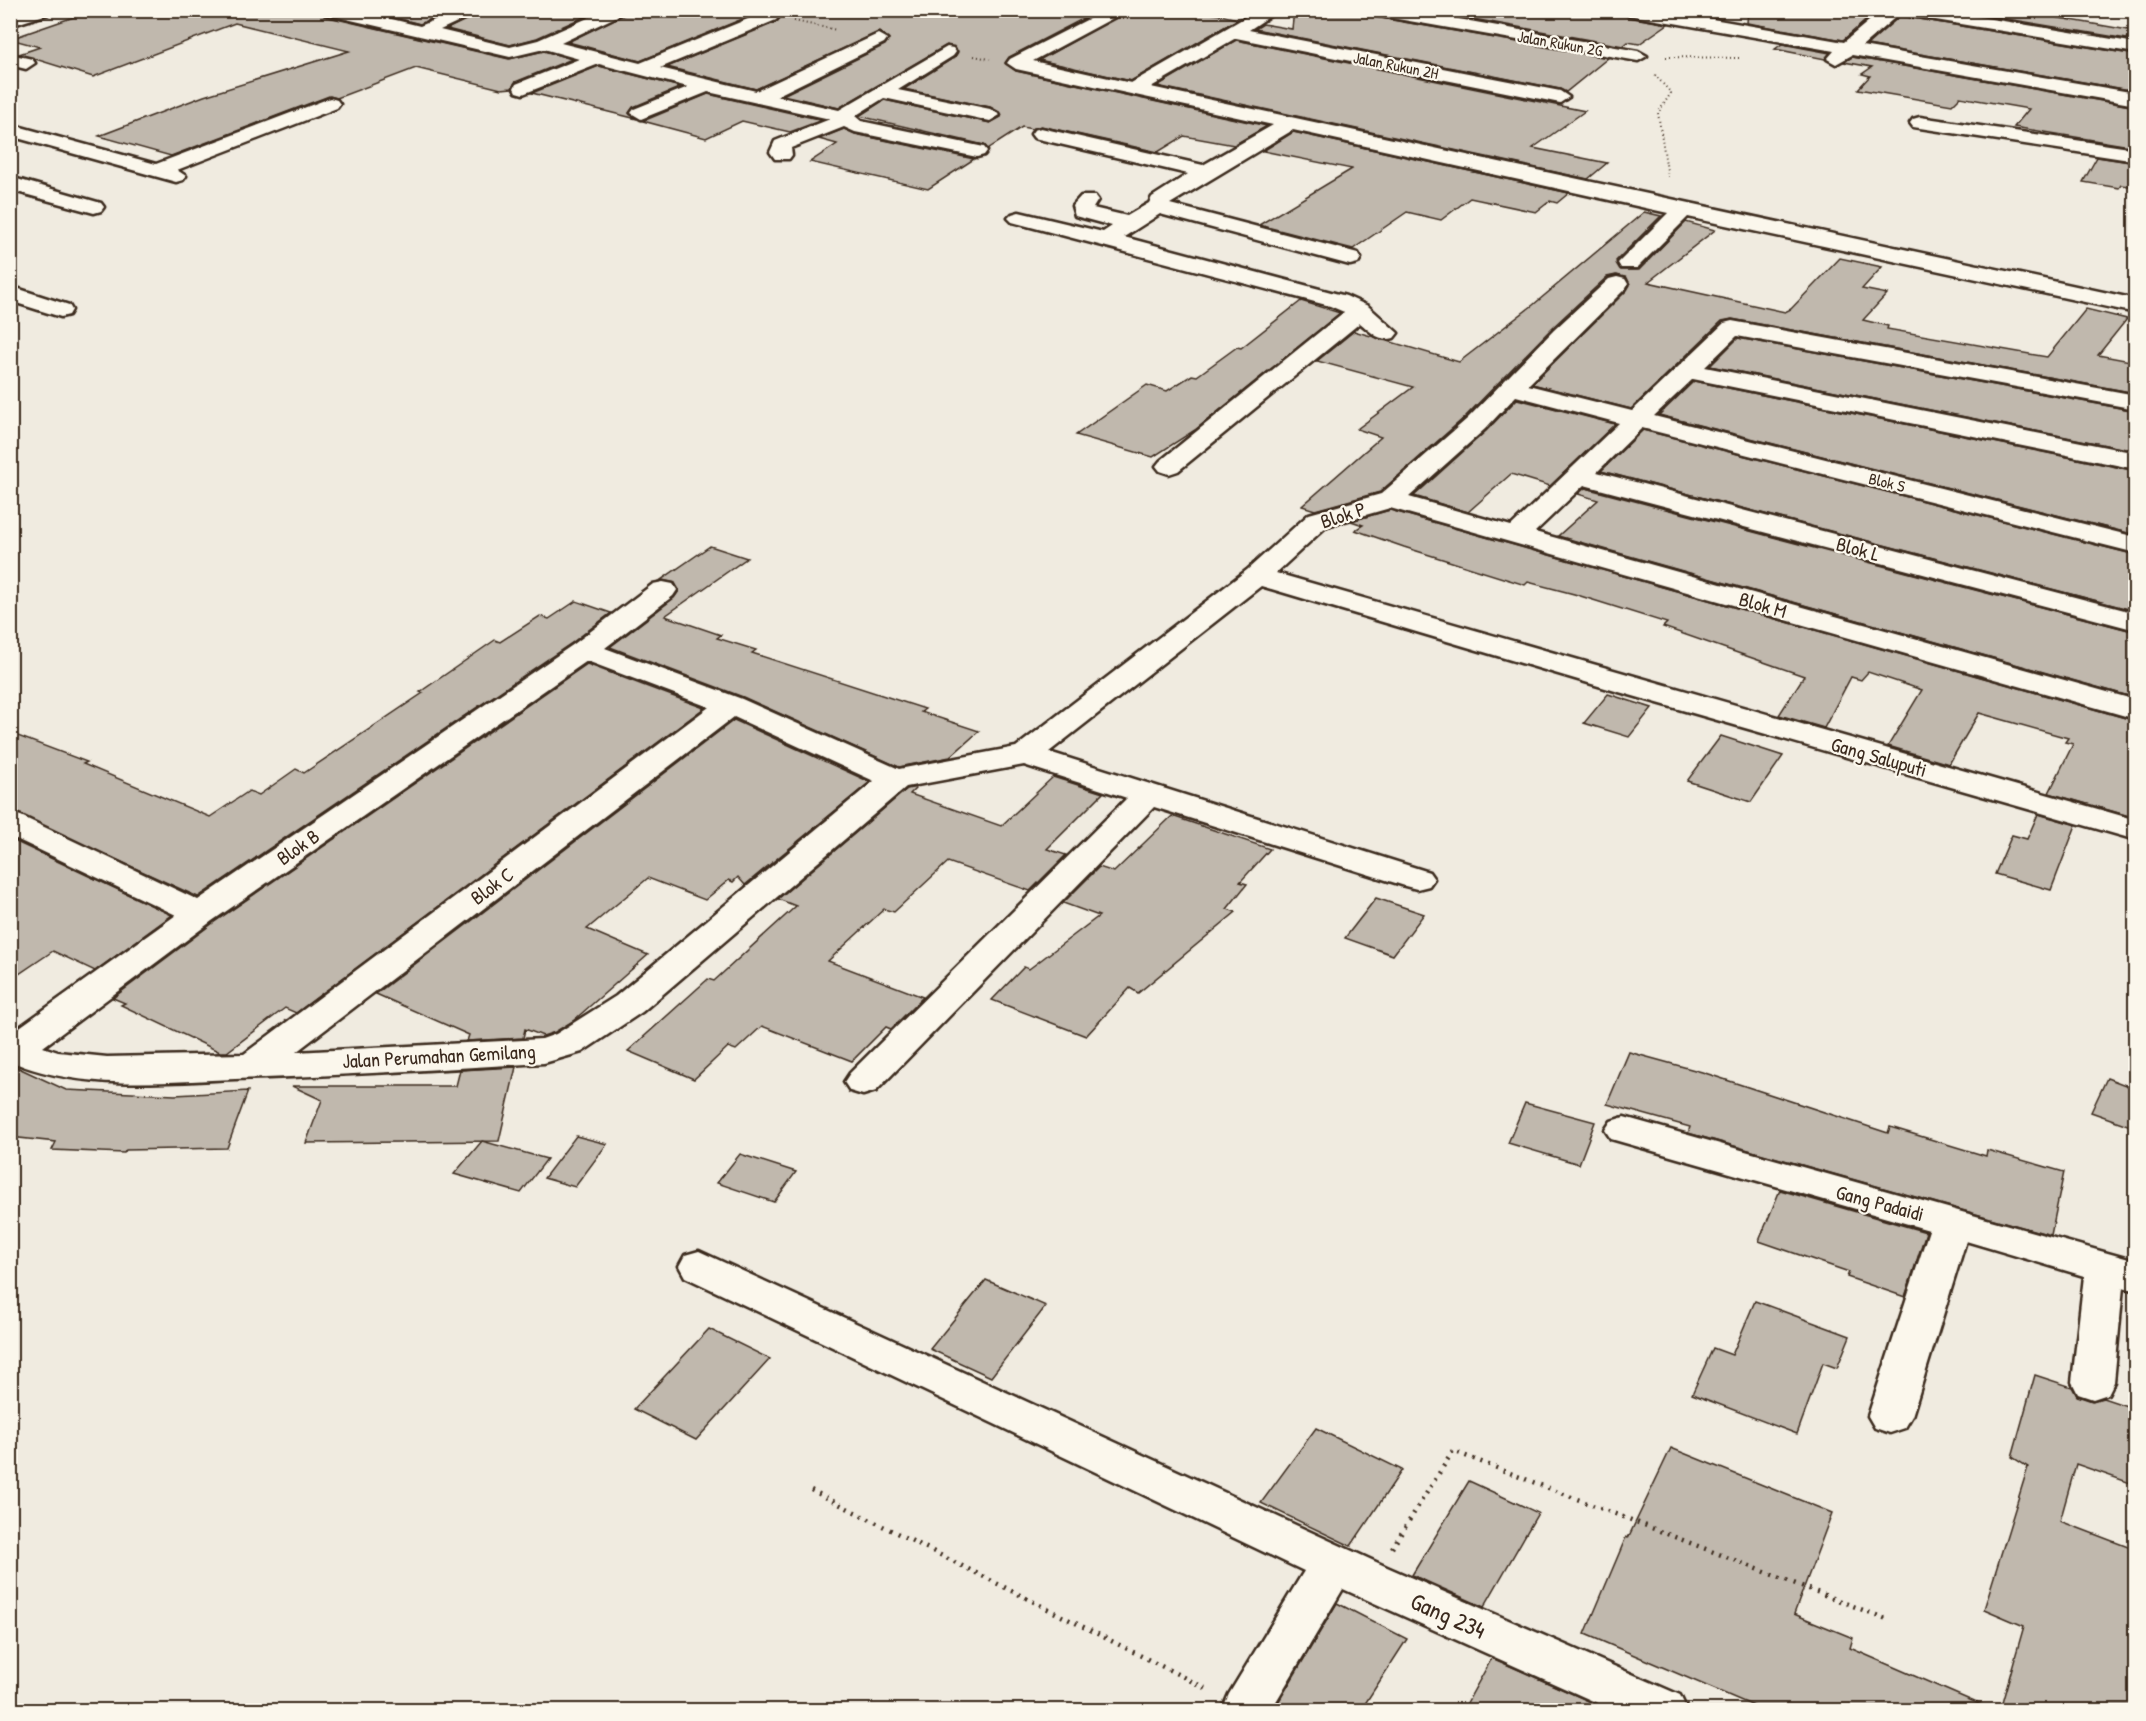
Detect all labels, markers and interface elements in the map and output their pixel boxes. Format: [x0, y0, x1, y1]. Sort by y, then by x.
street label: Jalan Rukun 2G [1516, 25, 1605, 61]
street label: Jalan Rukun 2H [1352, 46, 1440, 84]
street label: Blok S [1867, 467, 1908, 497]
street label: Blok P [1317, 495, 1369, 534]
street label: Blok L [1833, 530, 1883, 567]
street label: Blok M [1736, 585, 1790, 624]
street label: Gang Saluputi [1828, 730, 1930, 783]
street label: Blok B [271, 822, 325, 871]
street label: Blok C [465, 861, 519, 911]
street label: Jalan Perumahan Gemilang [342, 1037, 536, 1074]
street label: Gang Padaidi [1833, 1178, 1927, 1227]
street label: Gang 234 [1406, 1584, 1491, 1646]

